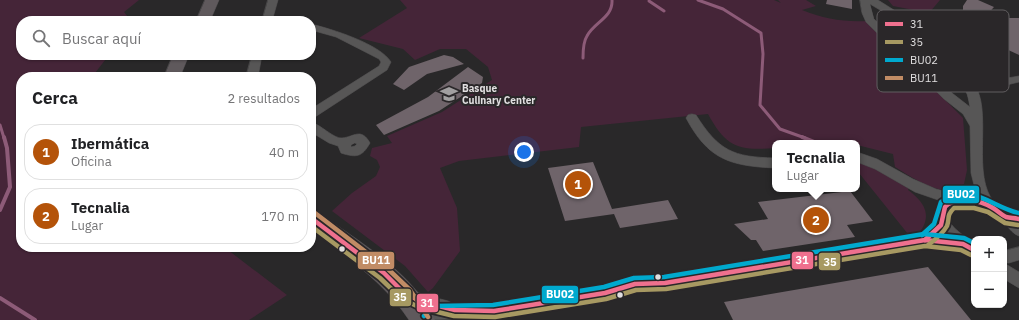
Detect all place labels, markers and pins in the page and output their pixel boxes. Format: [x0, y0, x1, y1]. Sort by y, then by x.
place label: Basque Culinary Center [462, 82, 535, 107]
school or university icon: Basque Culinary Center [439, 84, 459, 104]
pin: 1 [565, 169, 591, 199]
pin: 2 [803, 205, 829, 235]
unlabelled marker [337, 244, 347, 254]
unlabelled marker [653, 272, 663, 282]
unlabelled marker [615, 290, 625, 300]

